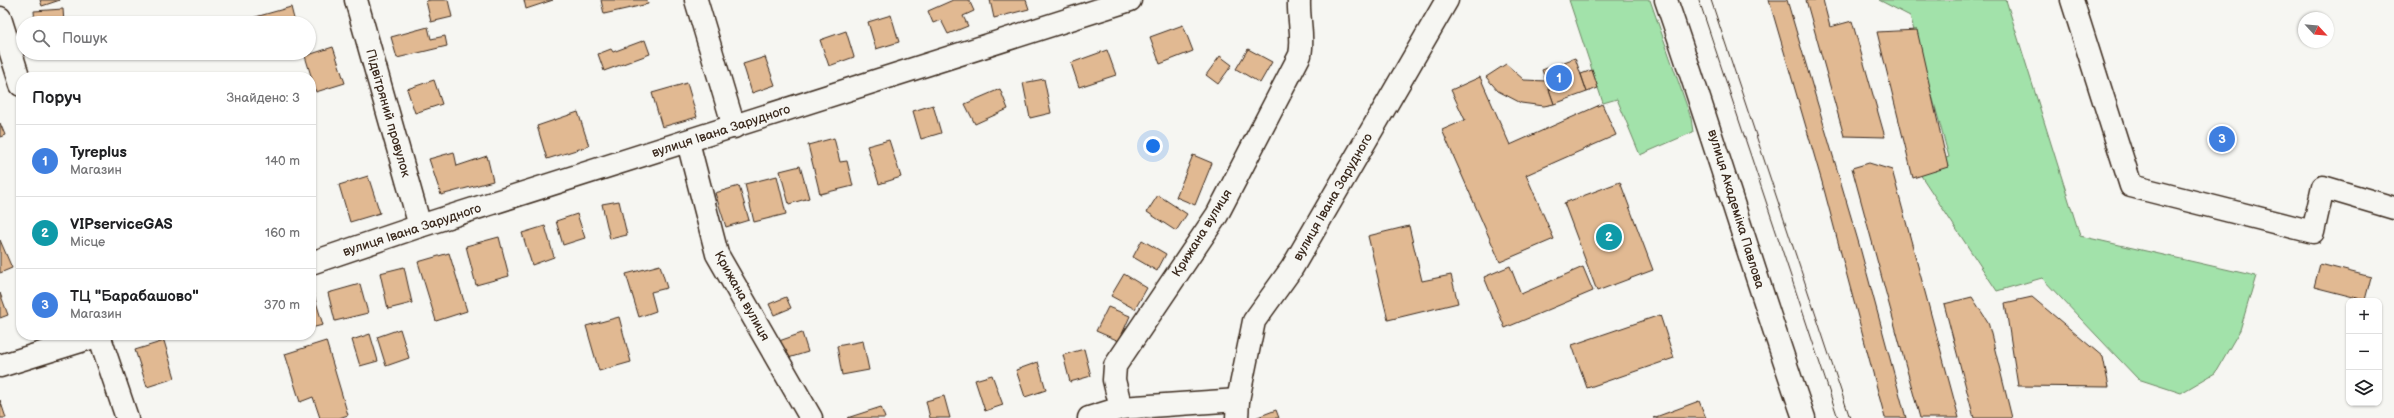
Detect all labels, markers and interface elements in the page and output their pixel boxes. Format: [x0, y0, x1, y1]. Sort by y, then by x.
north arrow [2298, 12, 2334, 48]
search box [16, 16, 316, 60]
icon: search [30, 27, 52, 49]
text: Пошук [62, 29, 108, 48]
street label: Підвітряний провулок [362, 47, 414, 179]
pin: 1 [1546, 63, 1572, 93]
text: Поруч [32, 88, 82, 108]
text: Знайдено: 3 [226, 90, 300, 106]
street label: вулиця Івана Зарудного [650, 101, 793, 161]
pin: 3 [2209, 124, 2235, 154]
street label: вулиця Академіка Павлова [1704, 127, 1768, 291]
street label: вулиця Івана Зарудного [1290, 130, 1376, 264]
your location [1143, 136, 1163, 156]
text: Tyreplus [70, 143, 127, 162]
text: 1 [42, 153, 48, 169]
text: 140 m [265, 153, 300, 169]
text: Магазин [70, 162, 122, 178]
street label: Крижана вулиця [1169, 186, 1235, 280]
street label: вулиця Івана Зарудного [341, 200, 484, 260]
text: VIPserviceGAS [70, 215, 173, 234]
pin: 2 [1596, 222, 1622, 252]
text: 2 [41, 225, 49, 241]
text: 160 m [265, 225, 300, 241]
text: Місце [70, 234, 105, 250]
street label: Крижана вулиця [711, 248, 773, 344]
text: ТЦ "Барабашово" [70, 287, 199, 306]
text: 3 [41, 297, 49, 313]
text: 370 m [264, 297, 300, 313]
map controls [2346, 298, 2382, 406]
button: + [2346, 298, 2382, 334]
text: Магазин [70, 306, 122, 322]
button: − [2346, 334, 2382, 370]
button: layers [2346, 370, 2382, 406]

